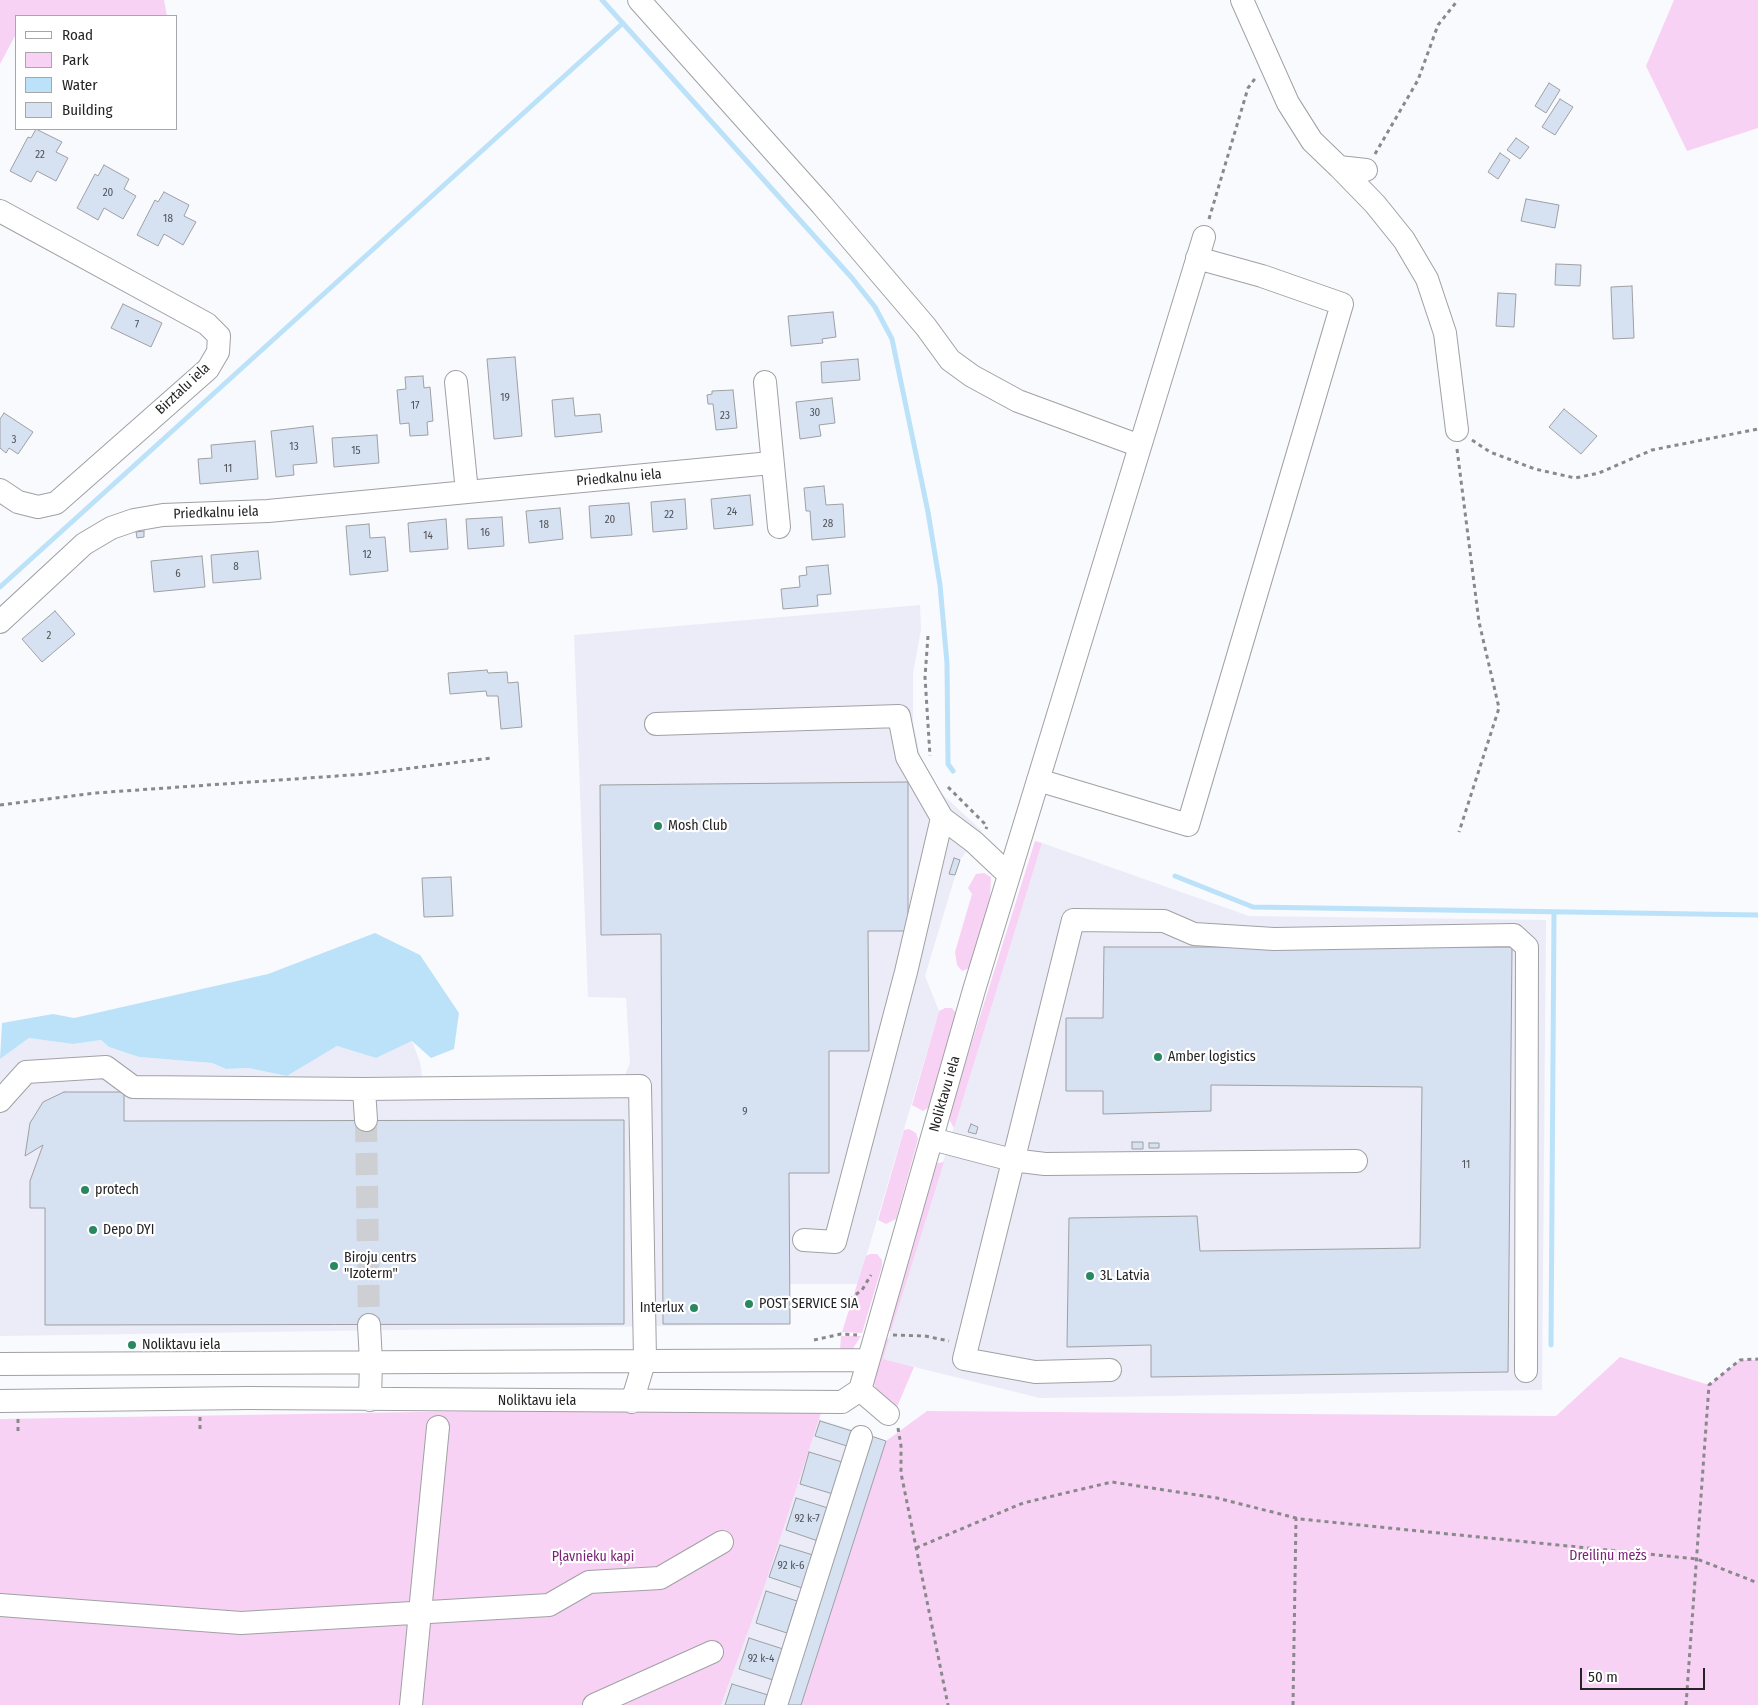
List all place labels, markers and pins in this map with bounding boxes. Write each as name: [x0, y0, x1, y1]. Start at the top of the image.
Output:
place label: Mosh Club: [668, 818, 727, 834]
marker: Mosh Club: [652, 820, 664, 832]
place label: Amber logistics: [1168, 1049, 1256, 1065]
marker: Amber logistics: [1152, 1051, 1164, 1063]
place label: protech: [95, 1182, 139, 1198]
marker: protech: [79, 1184, 91, 1196]
place label: Depo DYI: [103, 1222, 154, 1238]
marker: Depo DYI: [87, 1224, 99, 1236]
place label: Biroju centrs "Izoterm": [344, 1250, 416, 1282]
marker: Biroju centrs "Izoterm": [328, 1260, 340, 1272]
place label: 3L Latvia: [1100, 1268, 1150, 1284]
marker: 3L Latvia: [1084, 1270, 1096, 1282]
place label: POST SERVICE SIA: [759, 1296, 858, 1312]
marker: POST SERVICE SIA: [743, 1298, 755, 1310]
place label: Interlux: [640, 1300, 684, 1316]
marker: Interlux: [688, 1302, 700, 1314]
place label: Noliktavu iela: [142, 1337, 221, 1353]
marker: Noliktavu iela: [126, 1339, 138, 1351]

